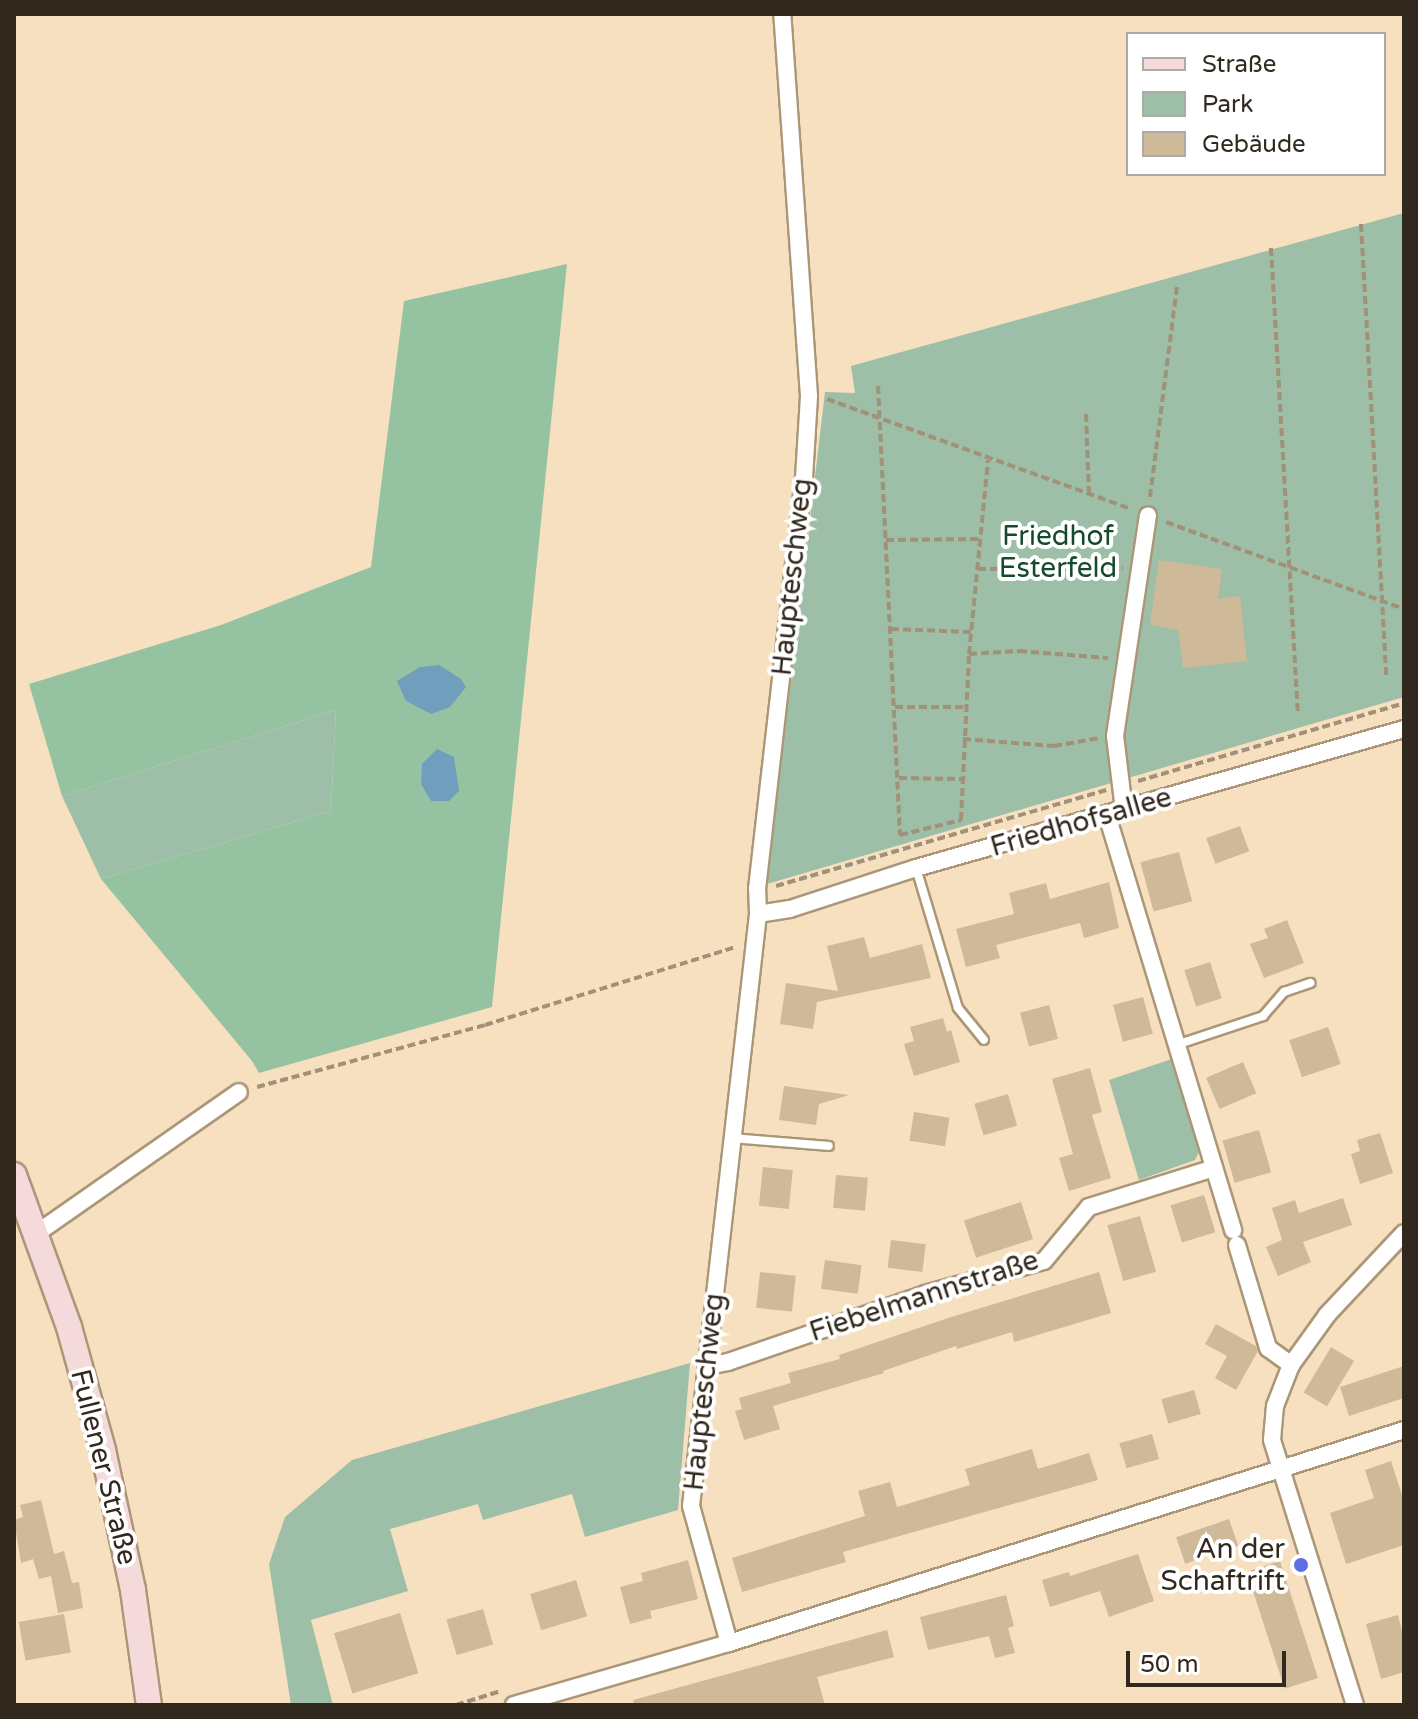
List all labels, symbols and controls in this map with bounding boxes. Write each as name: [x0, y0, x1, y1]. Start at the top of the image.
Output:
legend: [1126, 32, 1386, 176]
text: Straße: [1202, 50, 1276, 79]
text: Park: [1202, 90, 1253, 119]
text: Gebäude: [1202, 130, 1306, 159]
street label: Haupteschweg: [765, 477, 819, 677]
park label: Friedhof Esterfeld: [999, 519, 1117, 585]
street label: Friedhofsallee: [987, 780, 1175, 864]
street label: Fiebelmannstraße: [805, 1243, 1043, 1349]
street label: Haupteschweg: [677, 1292, 731, 1492]
street label: Fullener Straße: [63, 1366, 145, 1568]
place label: An der Schaftrift: [1160, 1532, 1285, 1598]
marker: An der Schaftrift: [1292, 1556, 1310, 1574]
scale bar: [1130, 1635, 1290, 1685]
text: 50 m: [1140, 1650, 1198, 1679]

